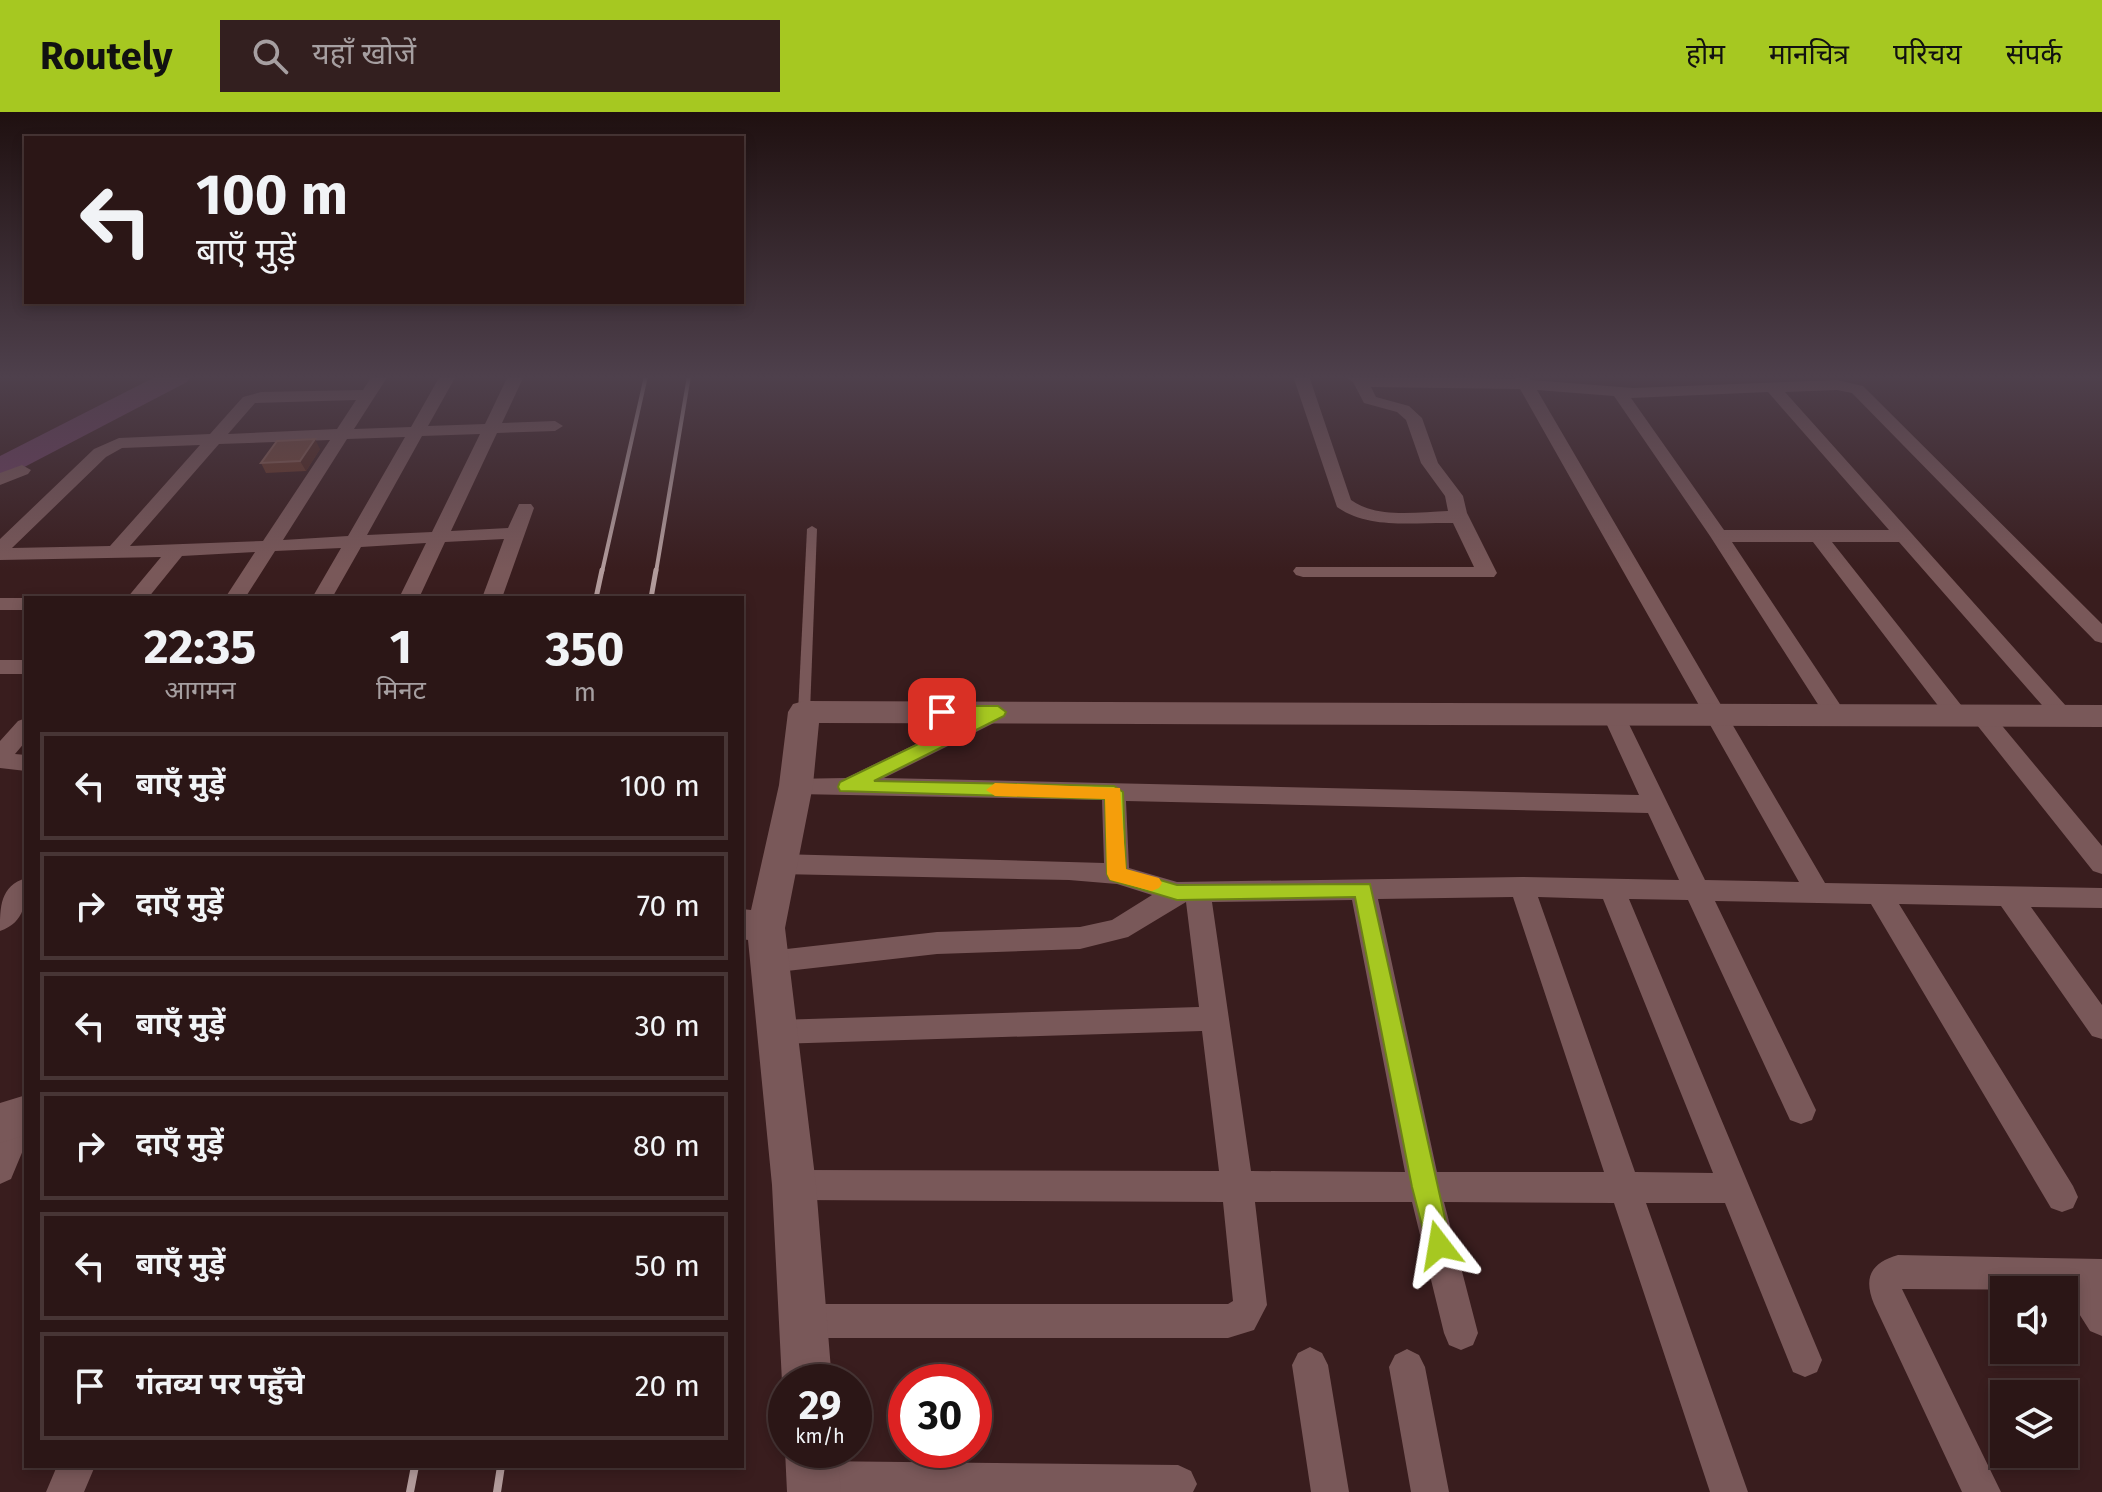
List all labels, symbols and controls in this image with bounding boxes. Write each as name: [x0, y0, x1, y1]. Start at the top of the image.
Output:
search box: [220, 20, 780, 92]
text: Routely: [40, 33, 172, 79]
icon: search: [248, 34, 292, 78]
text: यहाँ खोजें: [312, 36, 416, 72]
text: होम: [1686, 38, 1725, 71]
text: मानचित्र: [1769, 38, 1849, 71]
text: परिचय: [1893, 38, 1962, 71]
text: संपर्क: [2006, 38, 2062, 71]
text: 100 m: [196, 162, 348, 229]
icon: left: [64, 168, 168, 272]
text: बाएँ मुड़ें: [196, 230, 296, 274]
text: 22:35: [144, 618, 256, 676]
text: 1: [390, 618, 412, 676]
text: 350: [546, 620, 624, 678]
text: आगमन: [164, 675, 236, 706]
text: मिनट: [376, 675, 426, 706]
text: m: [574, 677, 596, 708]
pin: [908, 678, 976, 746]
icon: arrive: [920, 690, 964, 734]
icon: left: [68, 764, 112, 808]
text: बाएँ मुड़ें: [136, 766, 225, 802]
text: 100 m: [620, 768, 700, 804]
icon: right: [68, 884, 112, 928]
text: दाएँ मुड़ें: [136, 886, 224, 922]
text: 70 m: [637, 888, 700, 924]
icon: left: [68, 1004, 112, 1048]
text: बाएँ मुड़ें: [136, 1006, 225, 1042]
text: 30 m: [635, 1008, 700, 1044]
icon: right: [68, 1124, 112, 1168]
text: दाएँ मुड़ें: [136, 1126, 224, 1162]
text: 80 m: [633, 1128, 700, 1164]
position arrow: [1397, 1203, 1481, 1287]
icon: left: [68, 1244, 112, 1288]
text: बाएँ मुड़ें: [136, 1246, 225, 1282]
text: 50 m: [635, 1248, 700, 1284]
map controls: [1990, 1276, 2078, 1468]
button: sound: [1990, 1276, 2078, 1364]
icon: arrive: [68, 1364, 112, 1408]
speed limit sign: 30: [888, 1364, 992, 1468]
text: गंतव्य पर पहुँचे: [136, 1366, 304, 1402]
text: 20 m: [635, 1368, 700, 1404]
button: layers: [1990, 1380, 2078, 1468]
text: 29: [799, 1382, 841, 1430]
text: km/h: [795, 1424, 845, 1448]

